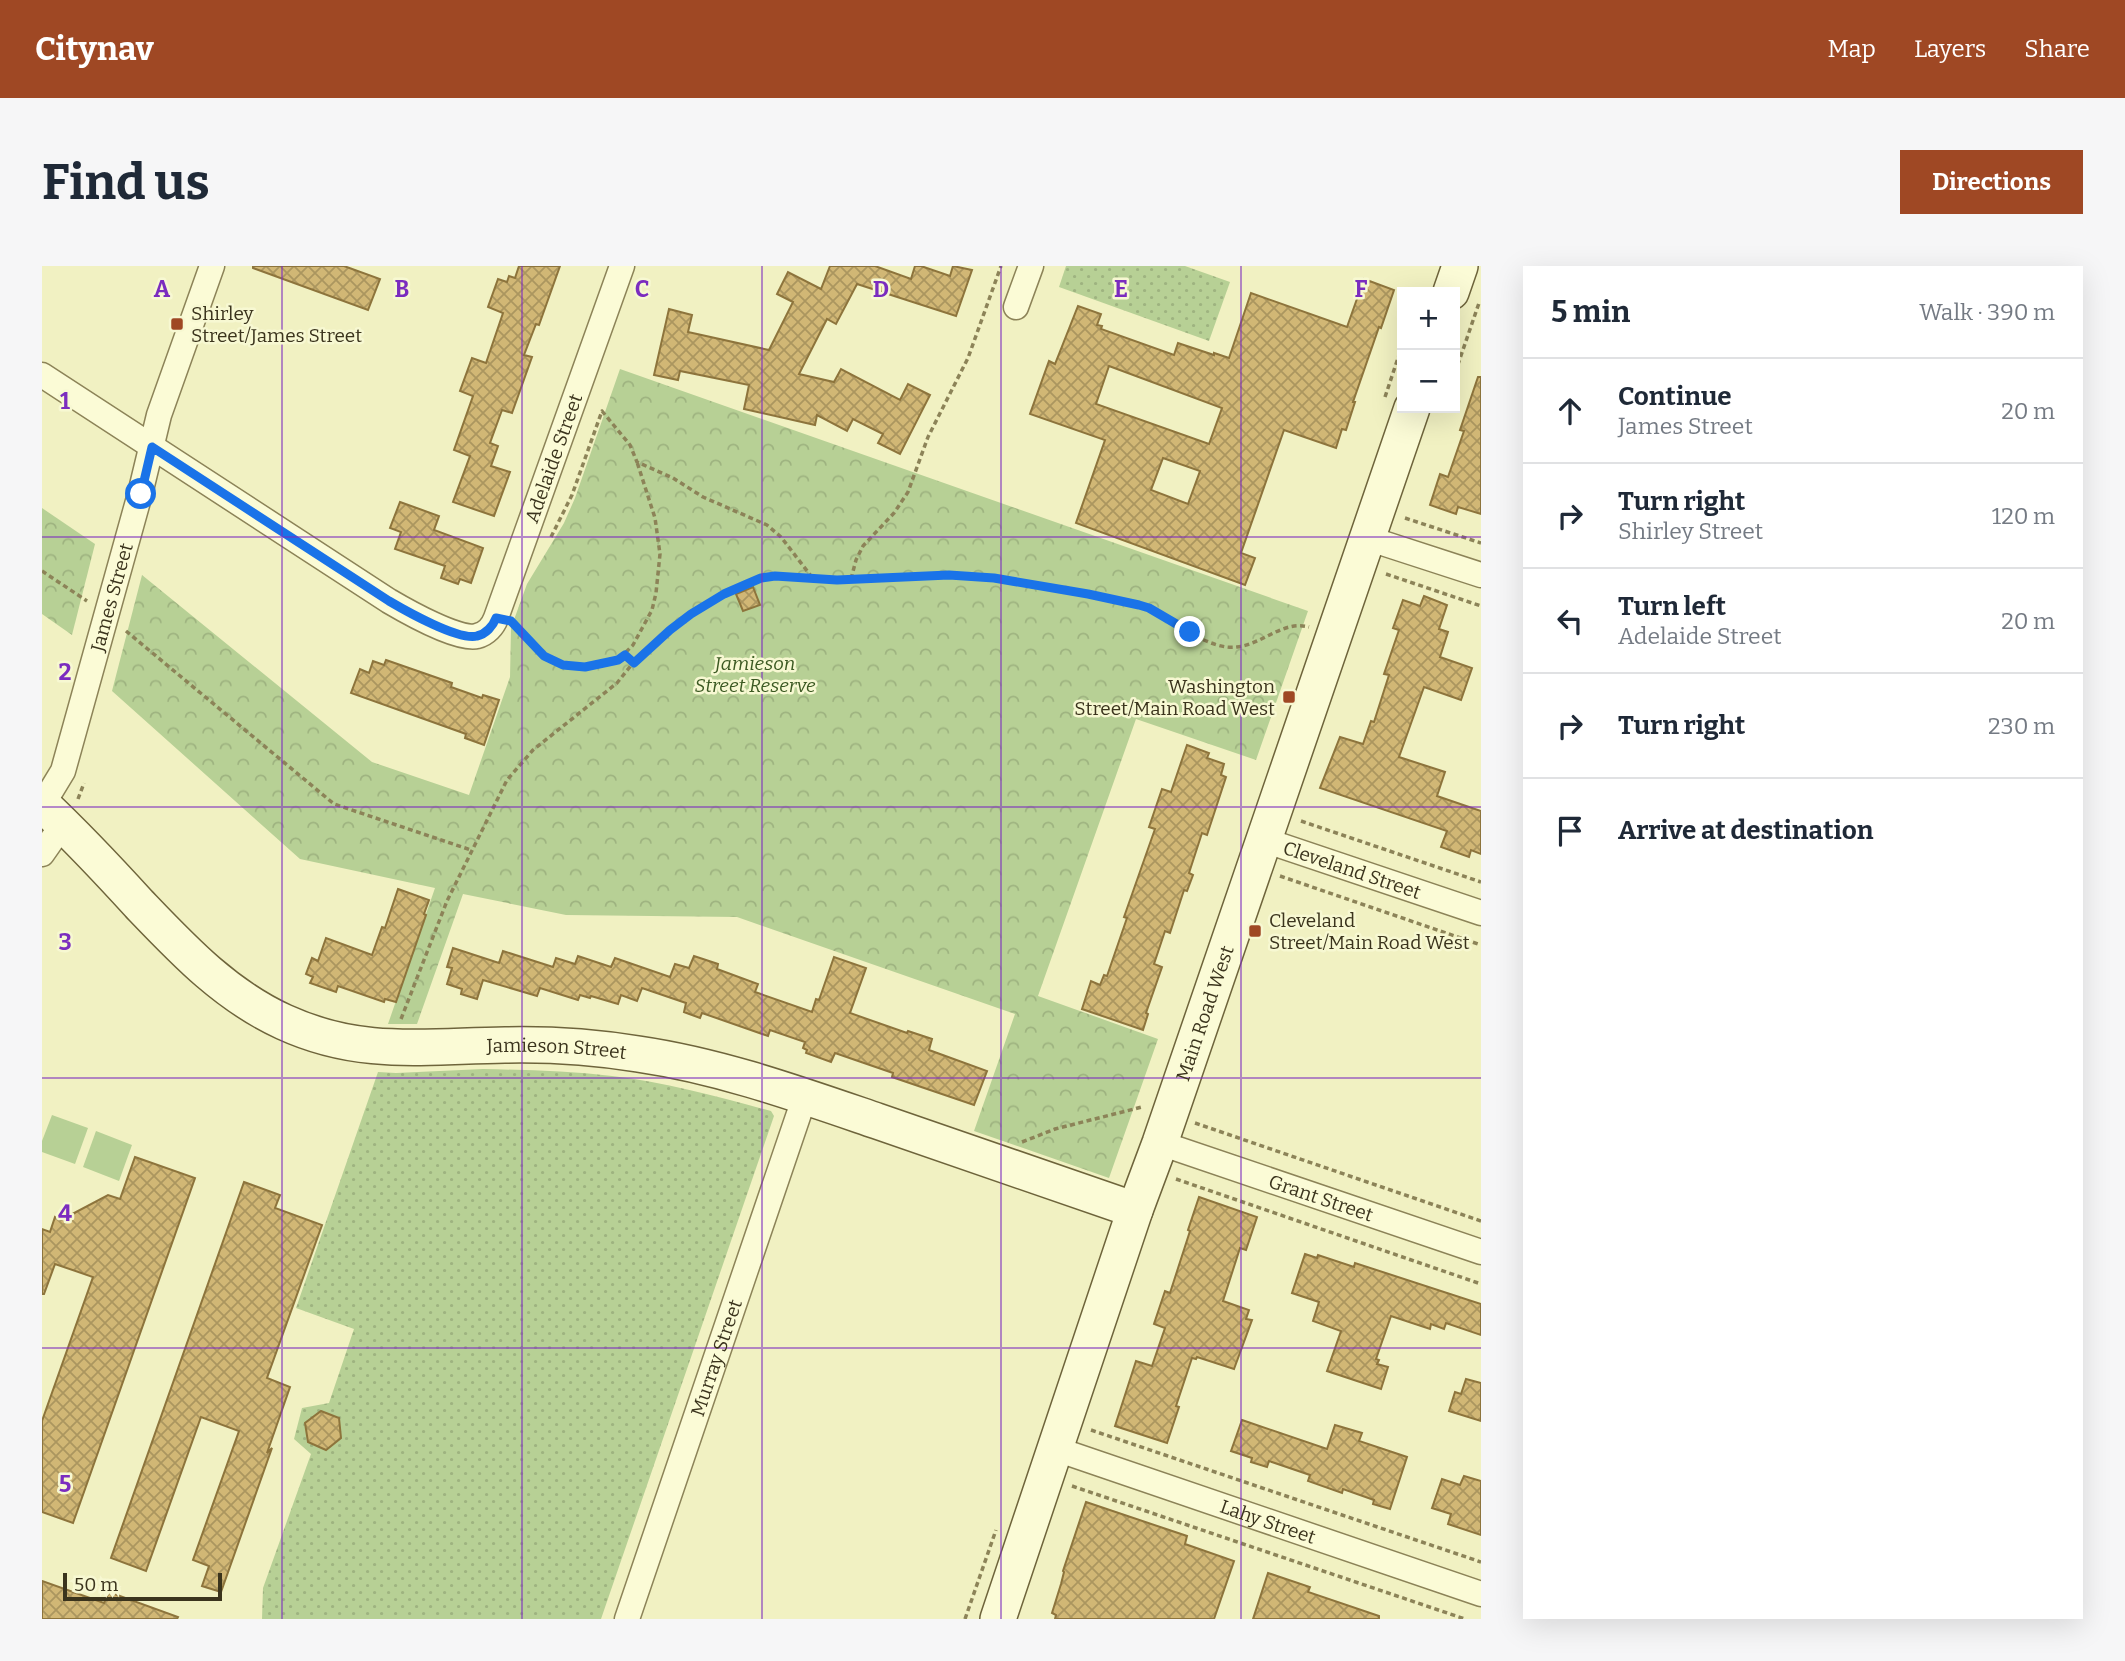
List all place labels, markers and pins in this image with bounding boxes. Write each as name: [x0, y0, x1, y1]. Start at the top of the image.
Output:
place label: Shirley Street/James Street: [191, 302, 362, 347]
marker: Shirley Street/James Street: [169, 316, 185, 332]
place label: Washington Street/Main Road West: [1074, 675, 1275, 720]
marker: Washington Street/Main Road West: [1281, 689, 1297, 705]
place label: Cleveland Street/Main Road West: [1269, 909, 1470, 954]
marker: Cleveland Street/Main Road West: [1247, 923, 1263, 939]

